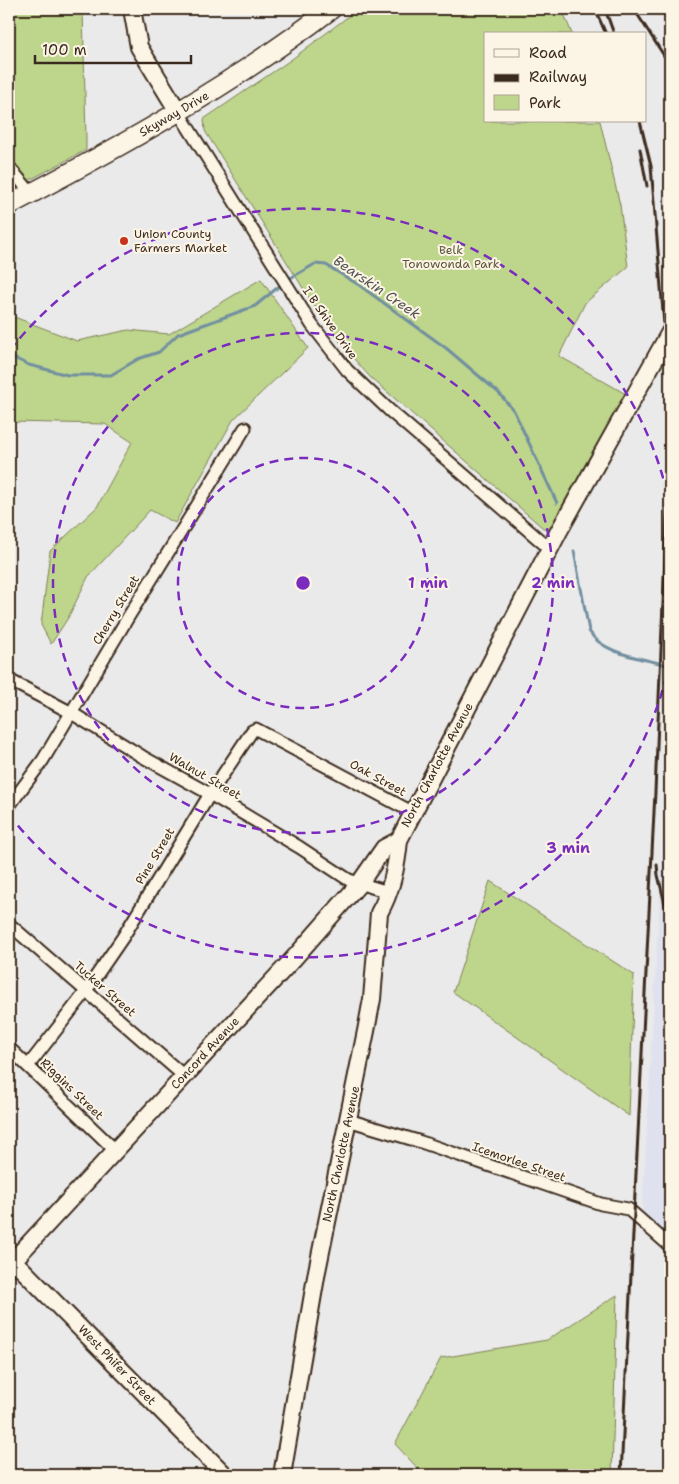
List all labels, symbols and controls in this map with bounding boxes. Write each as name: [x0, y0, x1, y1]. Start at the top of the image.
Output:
scale bar: [35, 32, 191, 64]
legend: [484, 32, 646, 122]
text: 100 m: [42, 40, 87, 60]
text: Road: [529, 43, 567, 63]
text: Railway: [529, 67, 587, 87]
street label: Skyway Drive: [136, 87, 212, 140]
text: Park: [529, 93, 561, 113]
place label: Union County Farmers Market: [134, 226, 227, 256]
marker: Union County Farmers Market: [118, 235, 130, 247]
park label: Belk Tonowonda Park: [402, 242, 500, 272]
water label: Bearskin Creek: [330, 251, 424, 323]
street label: I B Shive Drive: [299, 283, 361, 363]
street label: Cherry Street: [89, 572, 143, 648]
text: 1 min: [408, 573, 448, 593]
text: 2 min: [531, 573, 575, 593]
centre of rings: [294, 574, 312, 592]
street label: North Charlotte Avenue: [397, 700, 477, 830]
street label: Walnut Street: [166, 749, 244, 803]
street label: Oak Street: [347, 756, 409, 800]
street label: Pine Street: [132, 825, 178, 887]
text: 3 min: [546, 838, 590, 858]
street label: Tucker Street: [71, 958, 139, 1020]
street label: Concord Avenue: [167, 1013, 243, 1093]
street label: Riggins Street: [37, 1055, 107, 1123]
street label: North Charlotte Avenue: [319, 1084, 363, 1224]
street label: Icemorlee Street: [470, 1139, 568, 1185]
street label: West Phifer Street: [75, 1321, 159, 1409]

